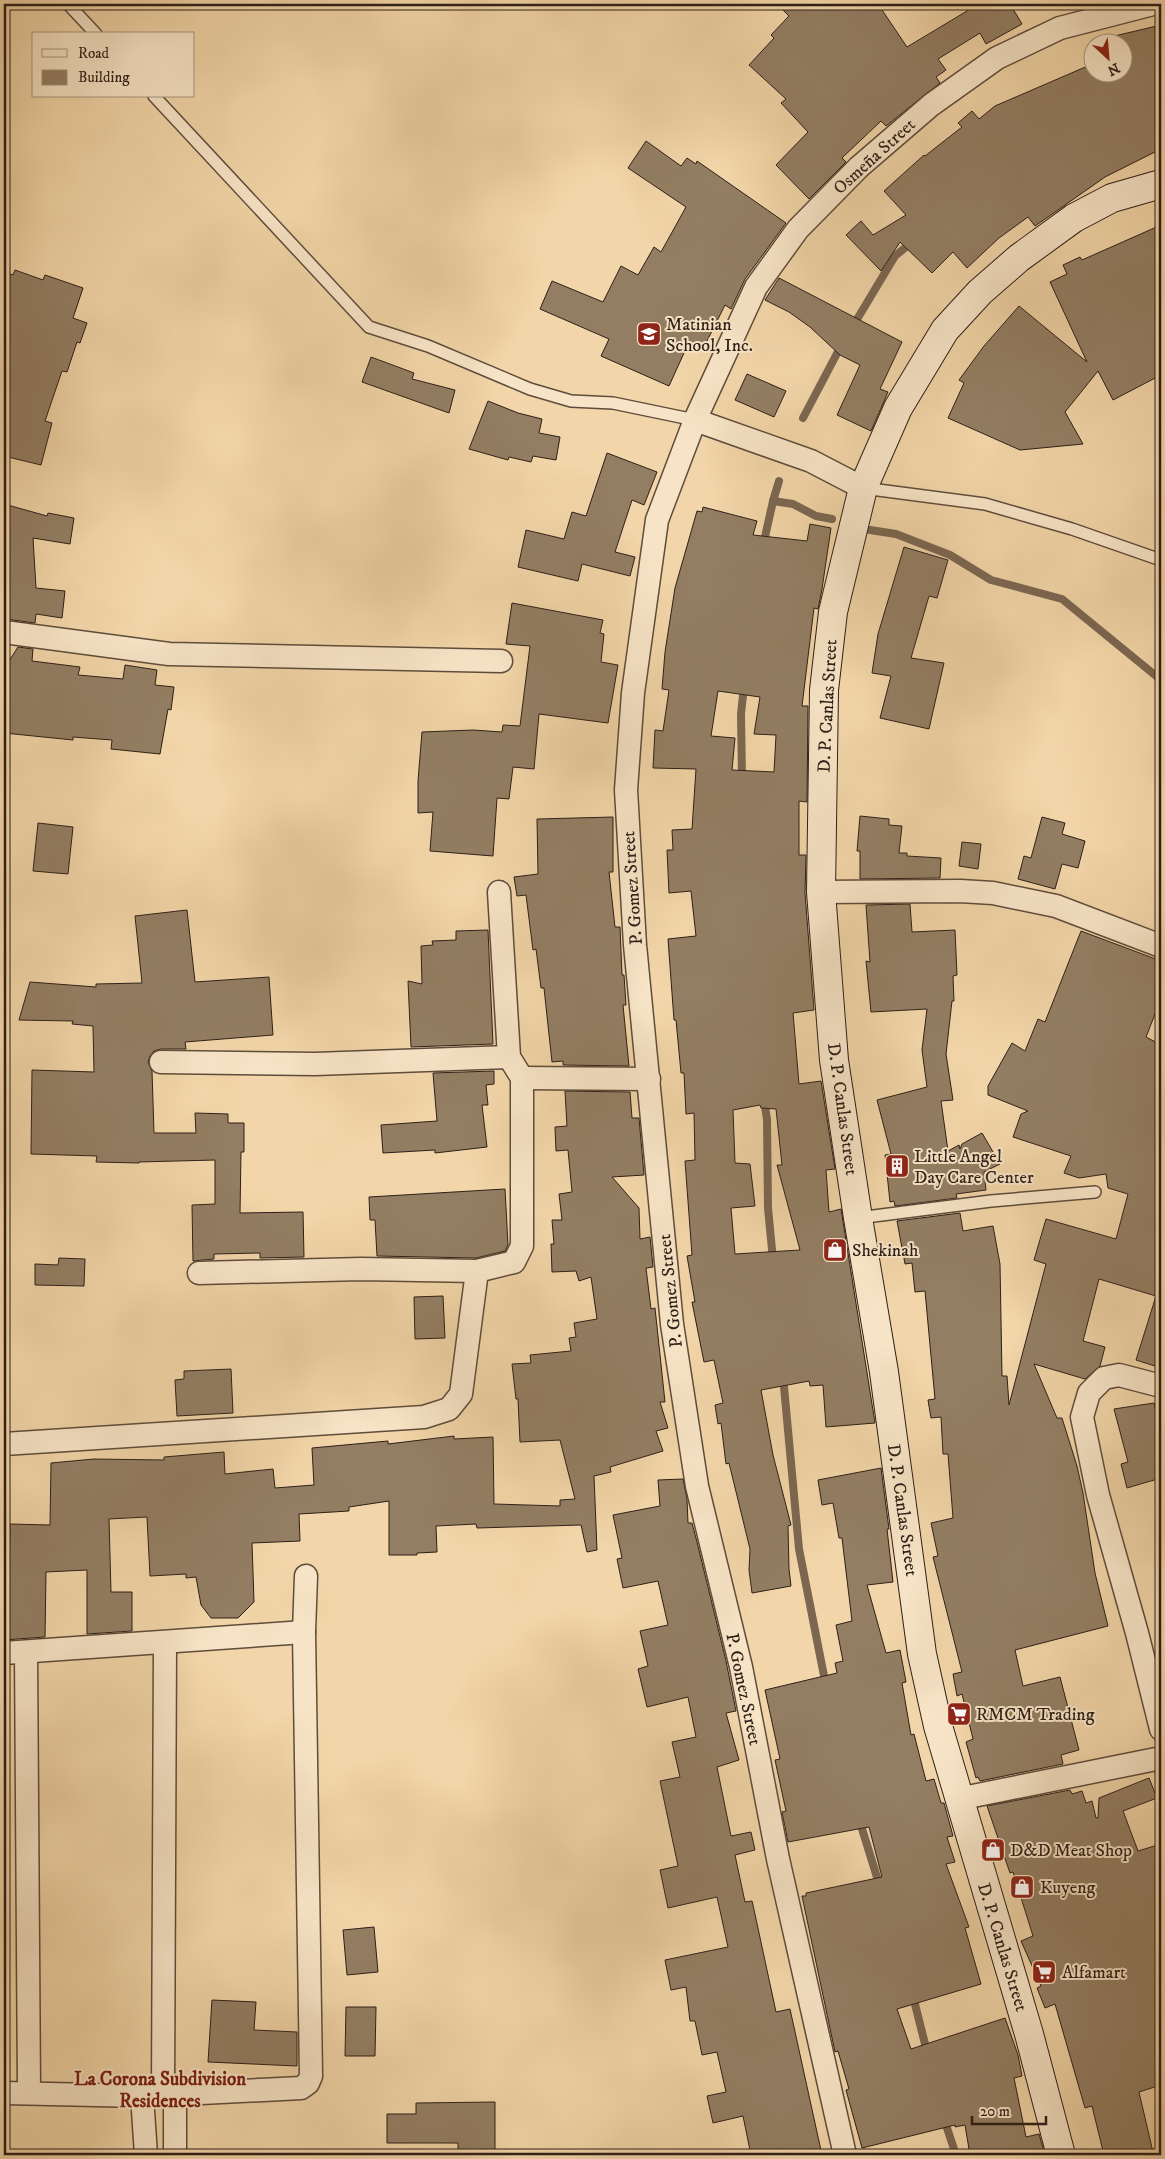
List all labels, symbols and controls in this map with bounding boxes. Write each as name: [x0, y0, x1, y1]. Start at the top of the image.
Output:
legend: [32, 32, 195, 98]
north arrow: [1082, 32, 1132, 82]
text: Road: [78, 44, 110, 63]
text: N: [1104, 58, 1122, 80]
text: Building: [78, 68, 130, 87]
street label: Osmeña Street: [829, 114, 921, 199]
place label: Matinian School, Inc.: [666, 314, 753, 357]
school or university icon: Matinian School, Inc.: [636, 321, 662, 347]
street label: D. P. Canlas Street: [814, 639, 842, 773]
street label: P. Gomez Street: [618, 830, 648, 946]
street label: D. P. Canlas Street: [822, 1042, 862, 1177]
place label: Little Angel Day Care Center: [914, 1146, 1034, 1189]
building icon: Little Angel Day Care Center: [884, 1153, 910, 1179]
street label: P. Gomez Street: [654, 1233, 688, 1349]
shop icon: Shekinah: [822, 1237, 848, 1263]
place label: Shekinah: [852, 1240, 919, 1262]
street label: D. P. Canlas Street: [882, 1443, 922, 1578]
street label: P. Gomez Street: [720, 1631, 766, 1748]
supermarket icon: RMCM Trading: [946, 1701, 972, 1727]
place label: RMCM Trading: [976, 1704, 1095, 1726]
shop icon: D&D Meat Shop: [980, 1837, 1006, 1863]
place label: D&D Meat Shop: [1010, 1840, 1132, 1862]
shop icon: Kuyeng: [1009, 1874, 1035, 1900]
place label: Kuyeng: [1040, 1877, 1096, 1899]
street label: D. P. Canlas Street: [972, 1880, 1032, 2015]
supermarket icon: Alfamart: [1031, 1959, 1057, 1985]
place label: Alfamart: [1062, 1962, 1126, 1984]
district label: La Corona Subdivision Residences: [74, 2068, 247, 2113]
scale bar: [972, 2094, 1046, 2126]
text: 20 m: [980, 2102, 1010, 2121]

